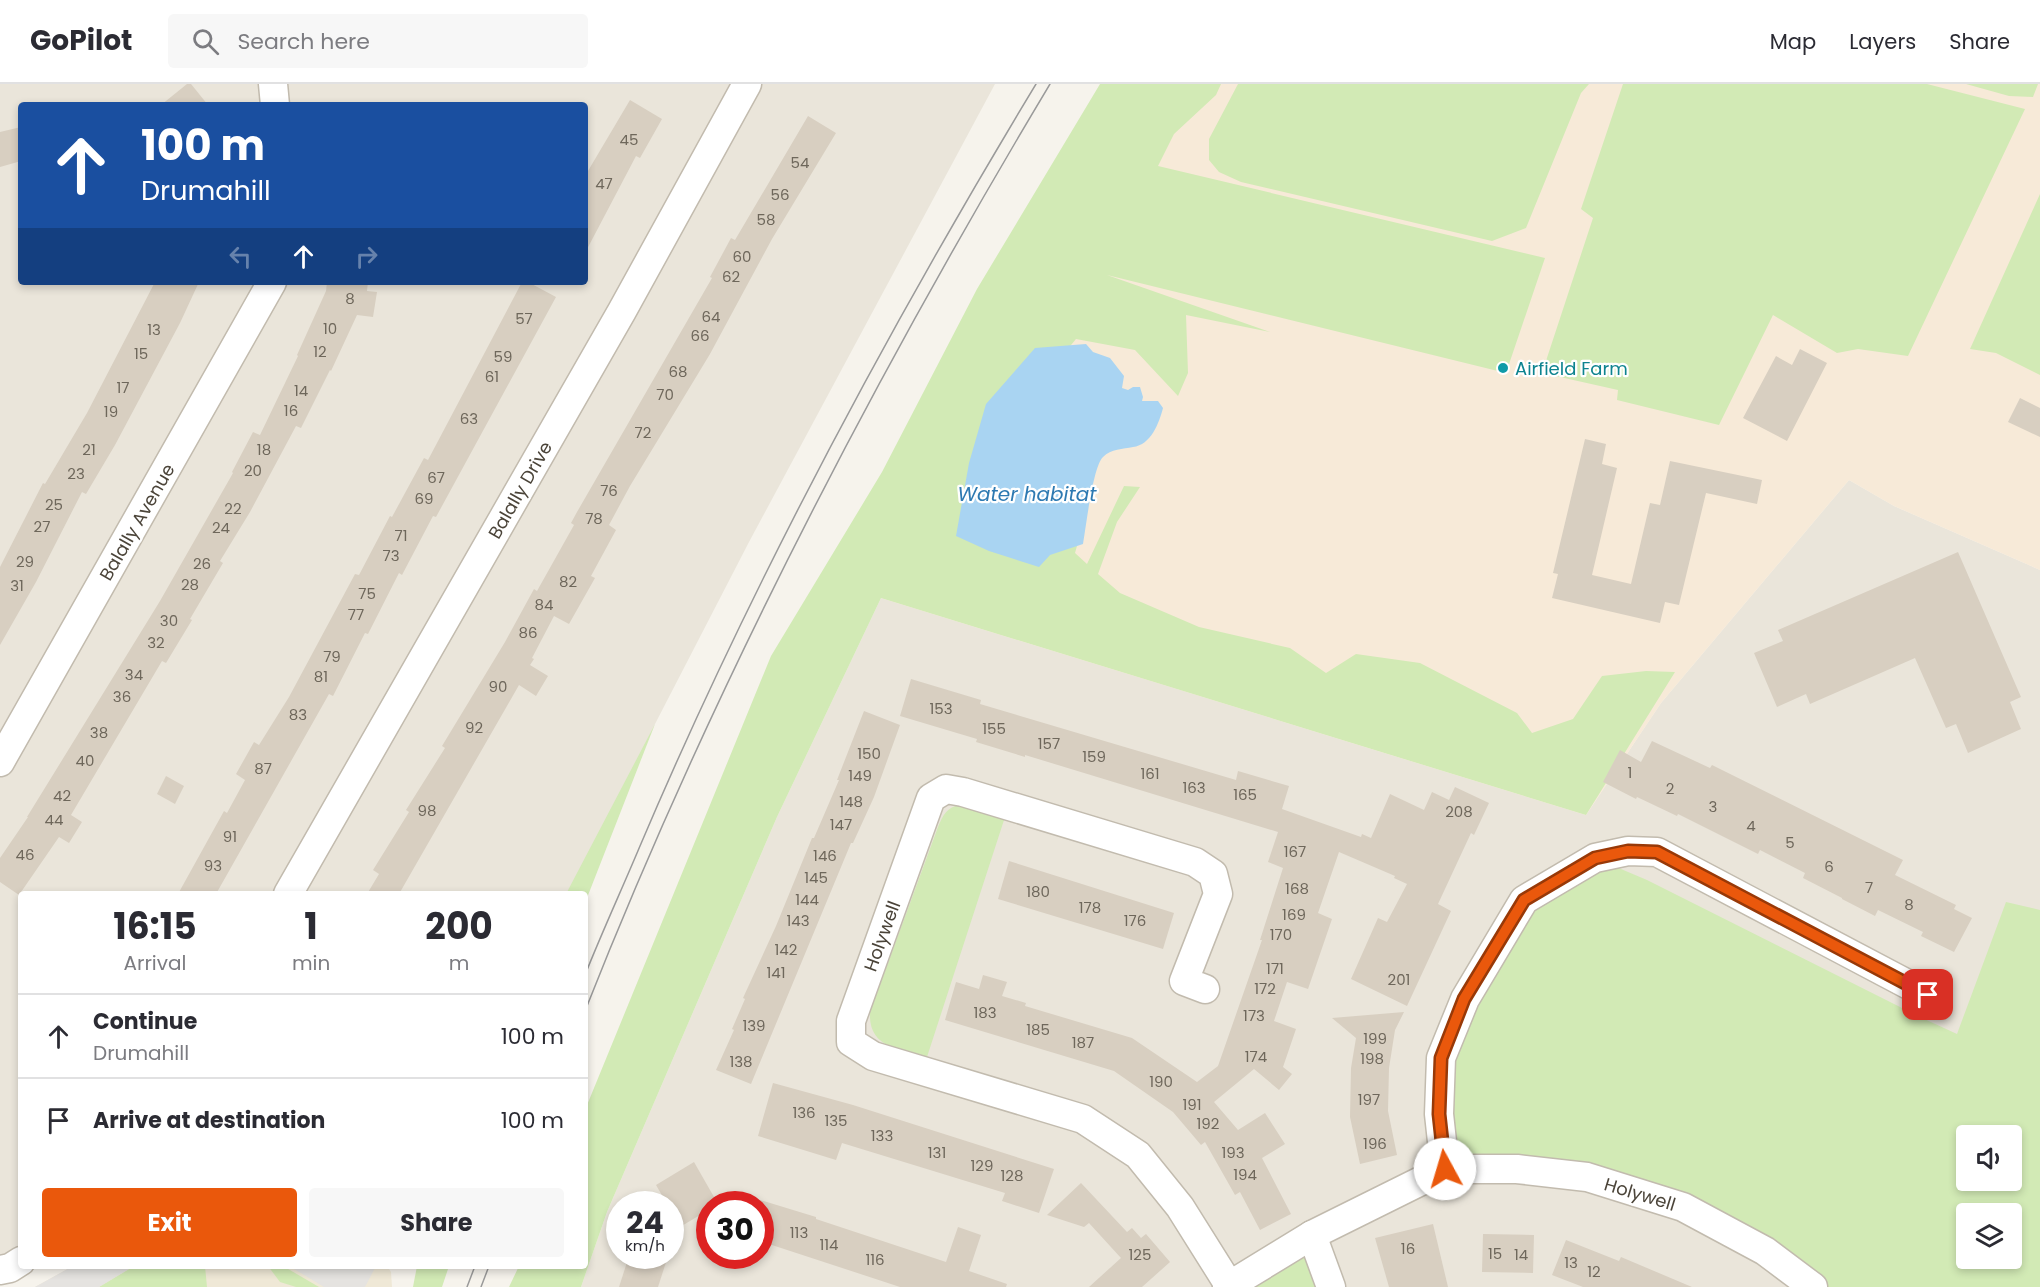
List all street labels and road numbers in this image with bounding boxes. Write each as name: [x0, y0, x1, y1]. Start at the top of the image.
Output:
street label: Balally Drive: [482, 437, 558, 543]
street label: Balally Avenue: [93, 459, 181, 585]
street label: Holywell: [858, 897, 906, 975]
street label: Holywell: [1601, 1171, 1679, 1217]

